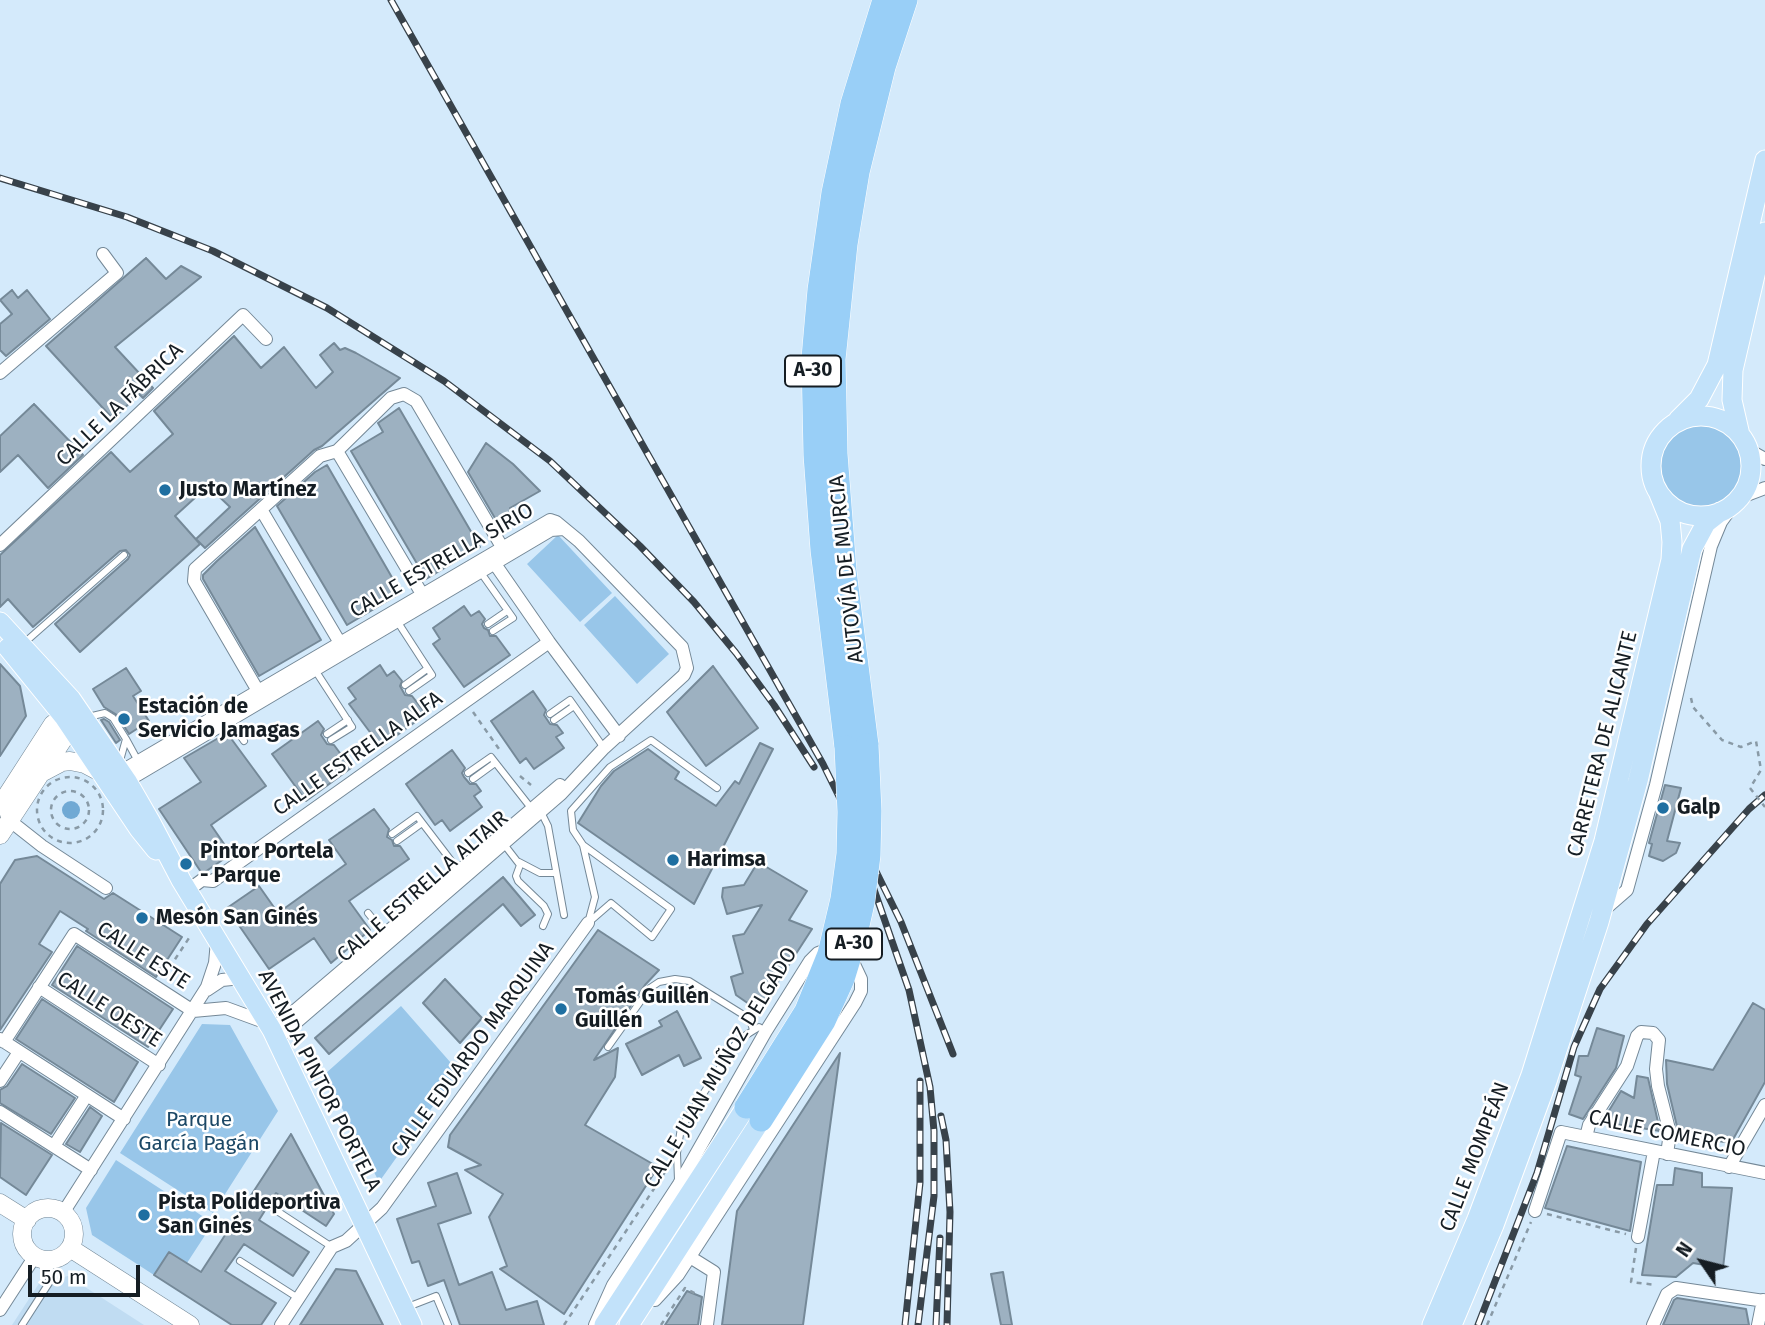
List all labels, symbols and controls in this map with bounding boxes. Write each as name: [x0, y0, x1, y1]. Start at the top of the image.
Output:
street label: CALLE LA FÁBRICA: [51, 338, 189, 472]
road number: A-30: [785, 356, 841, 386]
street label: AUTOVÍA DE MURCIA: [825, 474, 869, 664]
place label: Justo Martínez: [179, 477, 316, 503]
marker: Justo Martínez: [157, 482, 173, 498]
street label: CALLE ESTRELLA SIRIO: [346, 498, 538, 624]
street label: CARRETERA DE ALICANTE: [1563, 628, 1643, 860]
street label: CALLE ESTRELLA ALFA: [269, 686, 447, 822]
place label: Estación de Servicio Jamagas: [138, 694, 300, 744]
marker: Estación de Servicio Jamagas: [116, 711, 132, 727]
place label: Galp: [1677, 795, 1721, 821]
marker: Galp: [1655, 800, 1671, 816]
street label: CALLE ESTRELLA ALTAIR: [332, 806, 514, 968]
place label: Pintor Portela - Parque: [200, 839, 334, 889]
place label: Harimsa: [687, 847, 766, 873]
marker: Harimsa: [665, 852, 681, 868]
marker: Pintor Portela - Parque: [178, 856, 194, 872]
place label: Mesón San Ginés: [156, 905, 318, 931]
marker: Mesón San Ginés: [134, 910, 150, 926]
street label: CALLE ESTE: [92, 917, 194, 995]
road number: A-30: [826, 928, 882, 960]
street label: CALLE EDUARDO MARQUINA: [386, 937, 560, 1163]
street label: CALLE JUAN MUÑOZ DELGADO: [639, 943, 803, 1193]
street label: AVENIDA PINTOR PORTELA: [252, 966, 386, 1196]
street label: CALLE OESTE: [52, 967, 166, 1053]
place label: Tomás Guillén Guillén: [575, 984, 709, 1034]
marker: Tomás Guillén Guillén: [553, 1001, 569, 1017]
street label: CALLE MOMPEÁN: [1435, 1079, 1515, 1235]
street label: CALLE COMERCIO: [1586, 1105, 1748, 1163]
park label: Parque García Pagán: [138, 1107, 260, 1157]
place label: Pista Polideportiva San Ginés: [158, 1190, 341, 1240]
marker: Pista Polideportiva San Ginés: [136, 1207, 152, 1223]
north arrow: [1667, 1227, 1737, 1297]
text: N: [1671, 1238, 1697, 1261]
scale bar: [32, 1252, 144, 1296]
text: 50 m: [41, 1264, 87, 1290]

